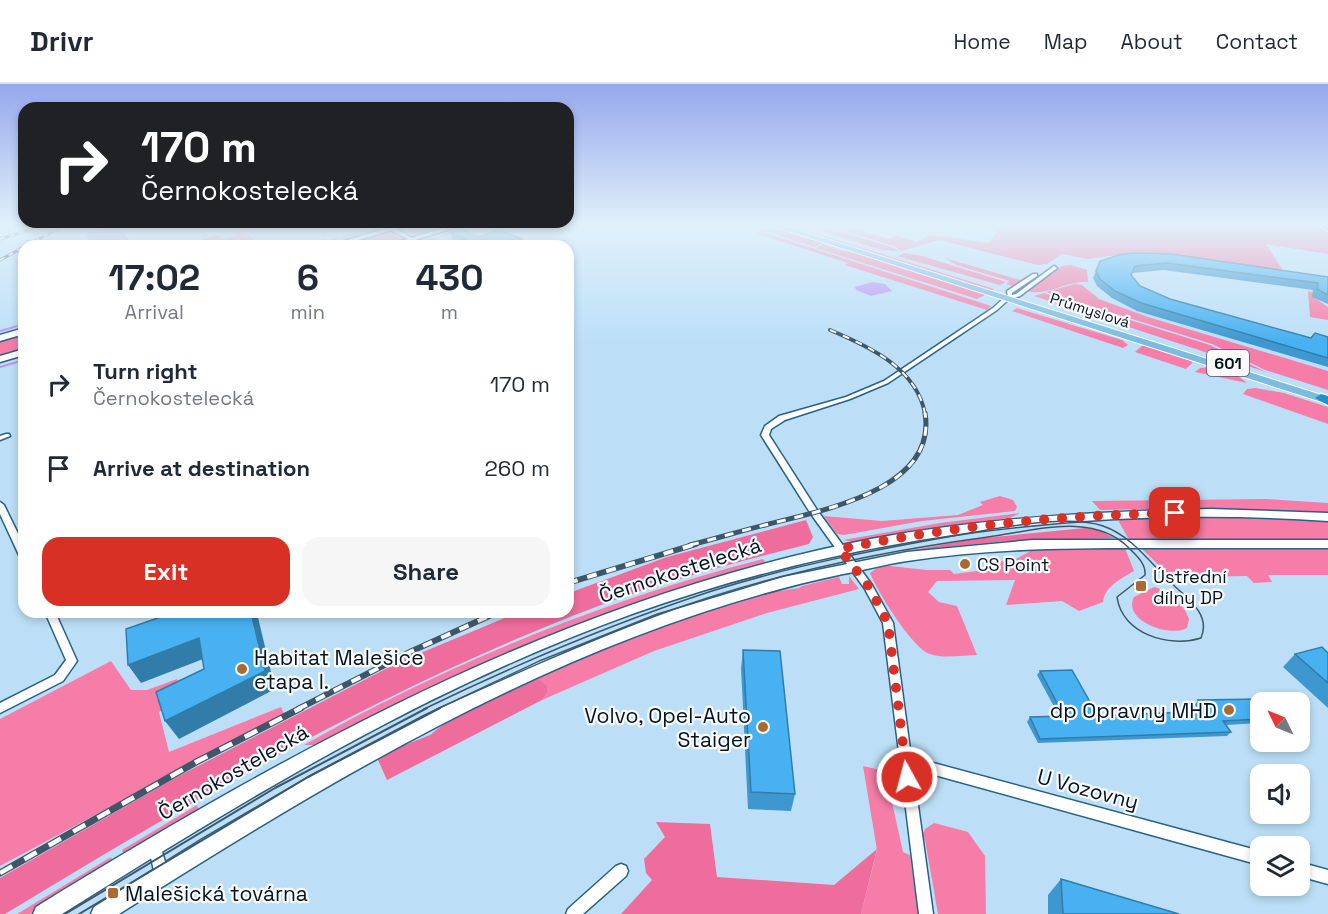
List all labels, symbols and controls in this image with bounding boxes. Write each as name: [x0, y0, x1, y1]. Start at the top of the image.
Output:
text: Drivr: [30, 23, 94, 59]
text: Home: [953, 28, 1011, 55]
text: Map: [1044, 28, 1088, 55]
text: About: [1121, 28, 1183, 55]
text: Contact: [1216, 28, 1298, 55]
text: 170 m: [141, 121, 257, 174]
icon: right: [42, 126, 120, 204]
text: Černokostelecká: [141, 173, 359, 208]
text: 17:02: [108, 255, 200, 301]
text: 6: [297, 255, 319, 301]
text: 430: [415, 255, 484, 301]
street label: Průmyslová: [1048, 288, 1133, 332]
text: Arrival: [125, 299, 184, 325]
text: min: [291, 299, 325, 325]
text: m: [441, 299, 458, 325]
road number: 601: [1207, 350, 1249, 376]
text: Turn right: [93, 357, 198, 385]
icon: right: [42, 368, 75, 401]
text: 170 m: [490, 370, 550, 398]
text: Černokostelecká: [93, 385, 254, 411]
icon: arrive: [42, 452, 75, 485]
text: Arrive at destination: [93, 454, 310, 482]
text: 260 m: [485, 454, 550, 482]
pin: [1149, 487, 1200, 538]
icon: arrive: [1158, 496, 1191, 529]
street label: Černokostelecká: [595, 531, 765, 609]
button: Exit: [42, 537, 290, 606]
button: Share: [302, 537, 550, 606]
place label: CS Point: [977, 553, 1049, 576]
marker: CS Point: [958, 557, 972, 571]
place label: Ústřední dílny DP: [1153, 565, 1227, 609]
marker: Ústřední dílny DP: [1134, 579, 1148, 593]
place label: Habitat Malešice etapa I.: [254, 644, 424, 695]
marker: Habitat Malešice etapa I.: [235, 662, 249, 676]
north arrow: [1250, 692, 1310, 752]
map controls: [1250, 692, 1310, 896]
place label: dp Opravny MHD: [1050, 697, 1217, 724]
place label: Volvo, Opel-Auto Staiger: [584, 702, 751, 753]
marker: dp Opravny MHD: [1222, 703, 1236, 717]
street label: Černokostelecká: [153, 718, 313, 826]
marker: Volvo, Opel-Auto Staiger: [756, 720, 770, 734]
position arrow: [875, 745, 939, 809]
street label: U Vozovny: [1034, 763, 1142, 815]
button: sound: [1250, 764, 1310, 824]
button: layers: [1250, 836, 1310, 896]
place label: Malešická továrna: [125, 880, 308, 907]
marker: Malešická továrna: [106, 886, 120, 900]

